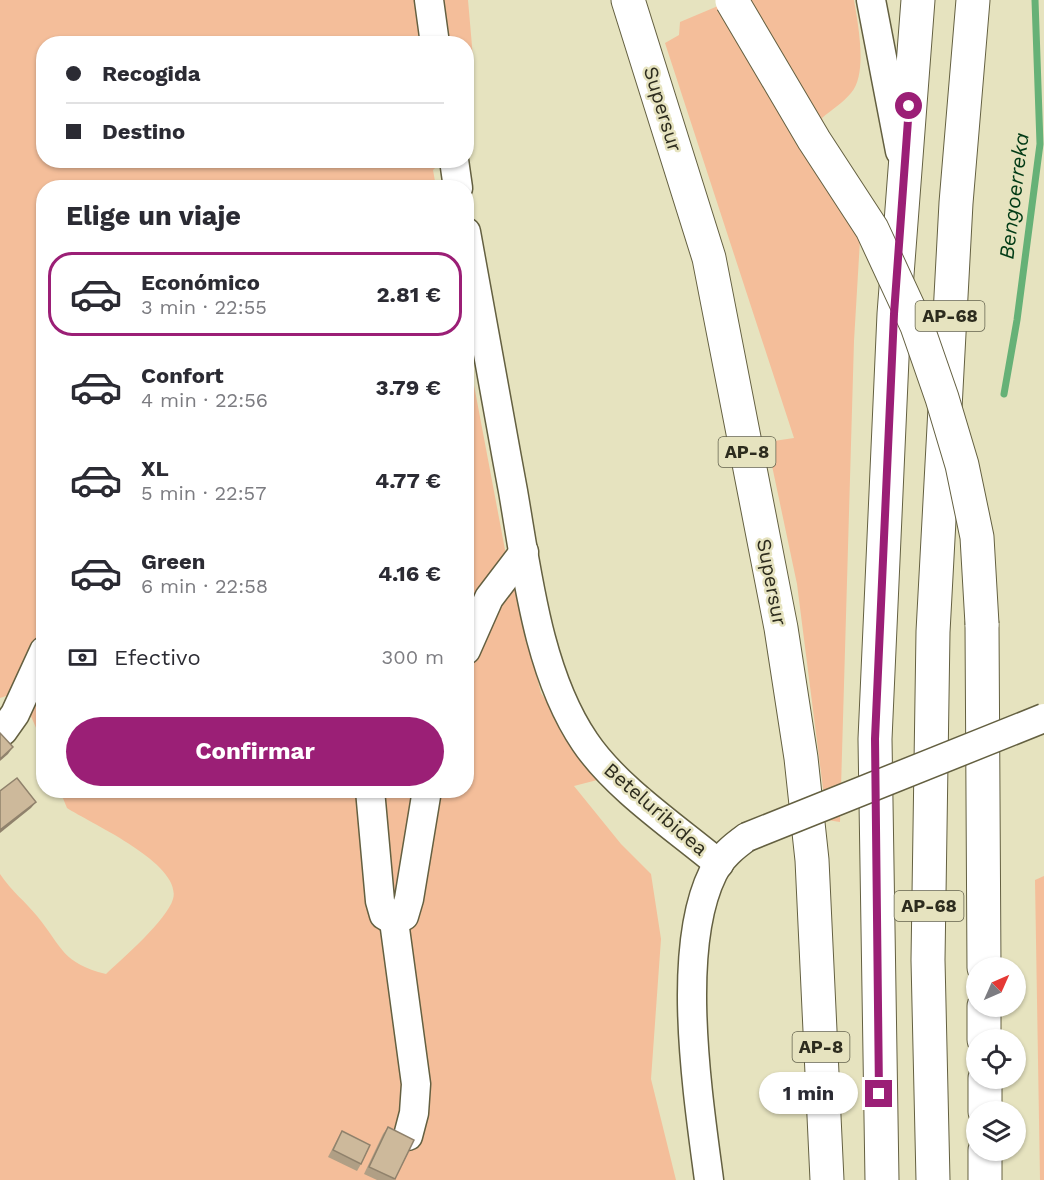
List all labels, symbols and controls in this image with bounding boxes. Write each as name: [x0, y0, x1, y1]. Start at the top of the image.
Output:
text: Recogida: [102, 61, 201, 86]
street label: Supersur: [639, 63, 687, 155]
route start: [895, 92, 922, 119]
text: Destino: [102, 119, 185, 144]
water label: Bengoerreka: [993, 131, 1034, 261]
text: Elige un viaje: [66, 200, 241, 232]
icon: car: [69, 267, 123, 321]
text: Económico: [141, 270, 260, 295]
text: 2.81 €: [376, 282, 441, 307]
text: 3 min · 22:55: [141, 295, 267, 319]
road number: AP-68: [916, 301, 984, 331]
icon: car: [69, 360, 123, 414]
text: Confort: [141, 363, 224, 388]
text: 3.79 €: [375, 375, 441, 400]
text: 4 min · 22:56: [141, 388, 268, 412]
road number: AP-8: [718, 437, 776, 467]
icon: car: [69, 453, 123, 507]
text: XL: [141, 456, 169, 481]
text: 4.77 €: [375, 468, 441, 493]
text: 5 min · 22:57: [141, 481, 266, 505]
street label: Supersur: [752, 537, 792, 627]
icon: car: [69, 546, 123, 600]
text: Green: [141, 549, 205, 574]
text: 4.16 €: [378, 561, 441, 586]
text: 6 min · 22:58: [141, 574, 268, 598]
icon: cash: [66, 641, 99, 674]
text: Efectivo: [114, 645, 201, 670]
text: 300 m: [382, 645, 444, 669]
button: Confirmar: [66, 717, 444, 786]
street label: Beteluribidea: [599, 757, 713, 861]
road number: AP-68: [894, 891, 964, 921]
north arrow: [966, 957, 1026, 1017]
map controls: [966, 957, 1026, 1161]
button: locate: [966, 1029, 1026, 1089]
road number: AP-8: [792, 1032, 850, 1062]
callout: 1 min: [759, 1073, 858, 1115]
route end: [865, 1080, 892, 1107]
text: 1 min: [783, 1081, 834, 1105]
button: layers: [966, 1101, 1026, 1161]

